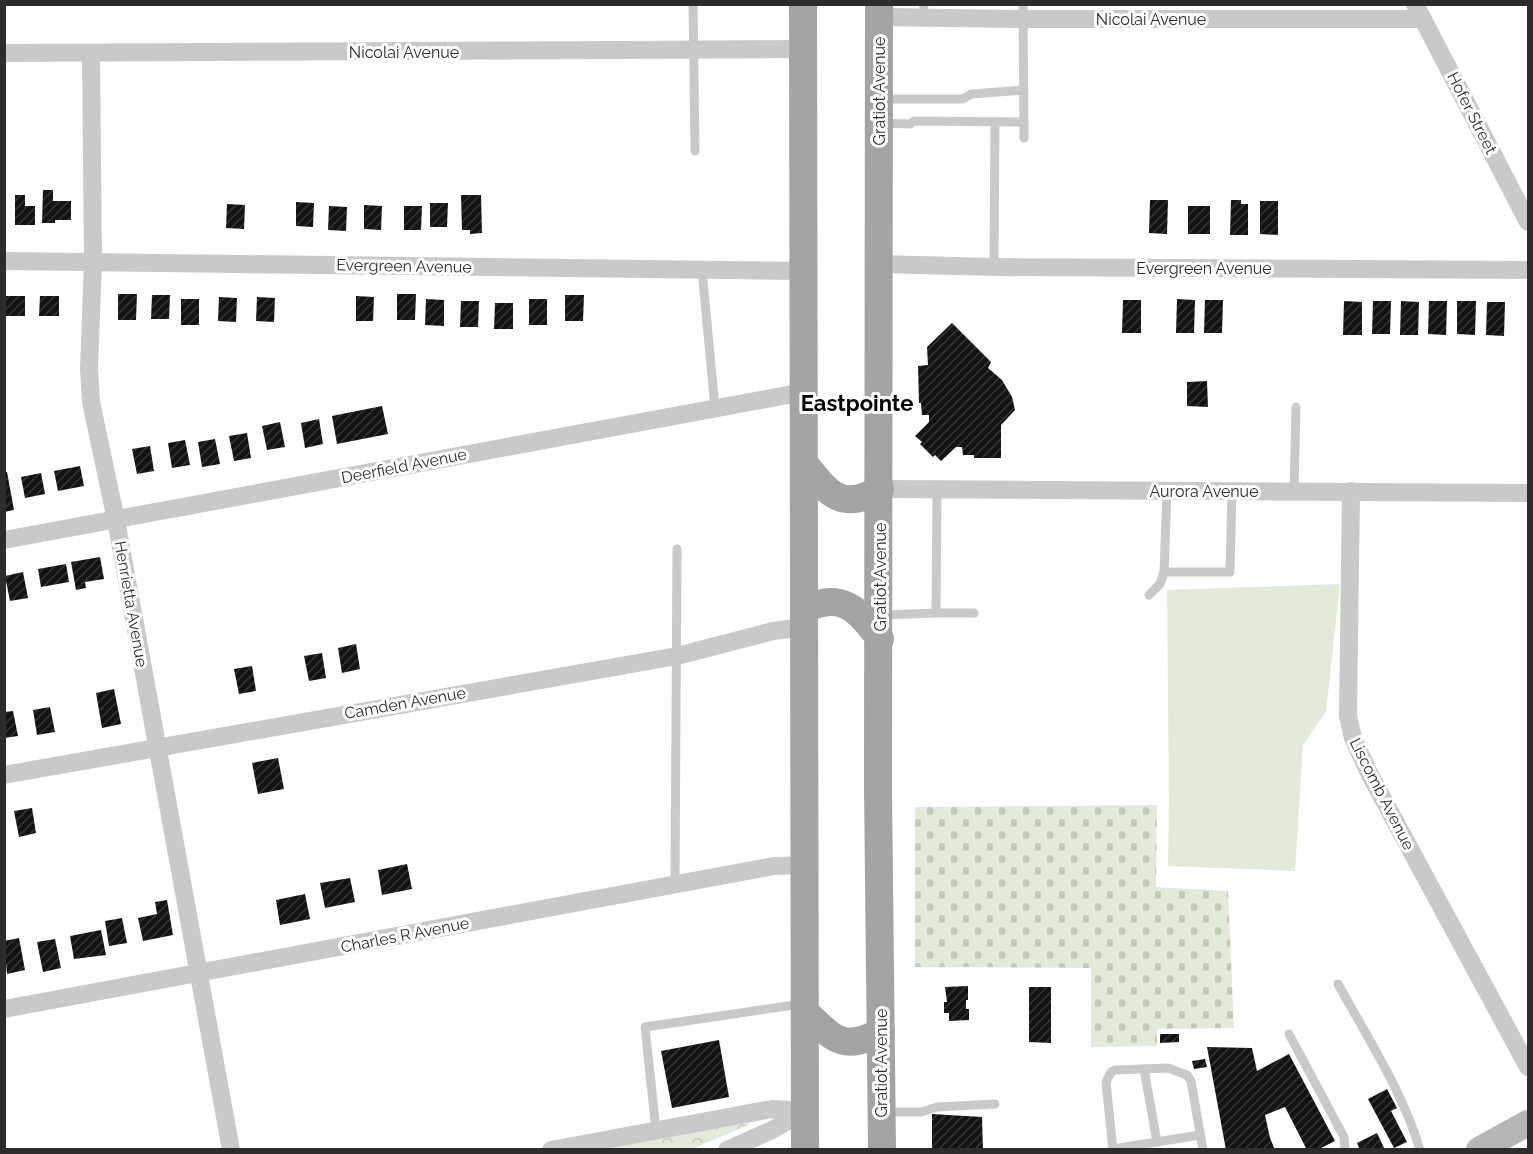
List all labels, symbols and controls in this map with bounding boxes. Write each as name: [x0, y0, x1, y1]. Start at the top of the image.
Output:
street label: Nicolai Avenue: [1096, 10, 1206, 29]
street label: Gratiot Avenue: [870, 36, 889, 146]
street label: Nicolai Avenue: [349, 43, 459, 62]
street label: Hofer Street: [1443, 69, 1501, 158]
street label: Evergreen Avenue: [336, 255, 472, 277]
street label: Evergreen Avenue: [1136, 259, 1272, 278]
district label: Eastpointe: [801, 390, 913, 416]
street label: Deerfield Avenue: [340, 445, 468, 487]
street label: Aurora Avenue: [1149, 482, 1259, 501]
street label: Gratiot Avenue: [871, 522, 890, 632]
street label: Henrietta Avenue: [111, 539, 151, 669]
street label: Camden Avenue: [343, 683, 467, 723]
street label: Liscomb Avenue: [1346, 735, 1418, 853]
street label: Charles R Avenue: [339, 913, 471, 957]
street label: Gratiot Avenue: [872, 1008, 891, 1118]

